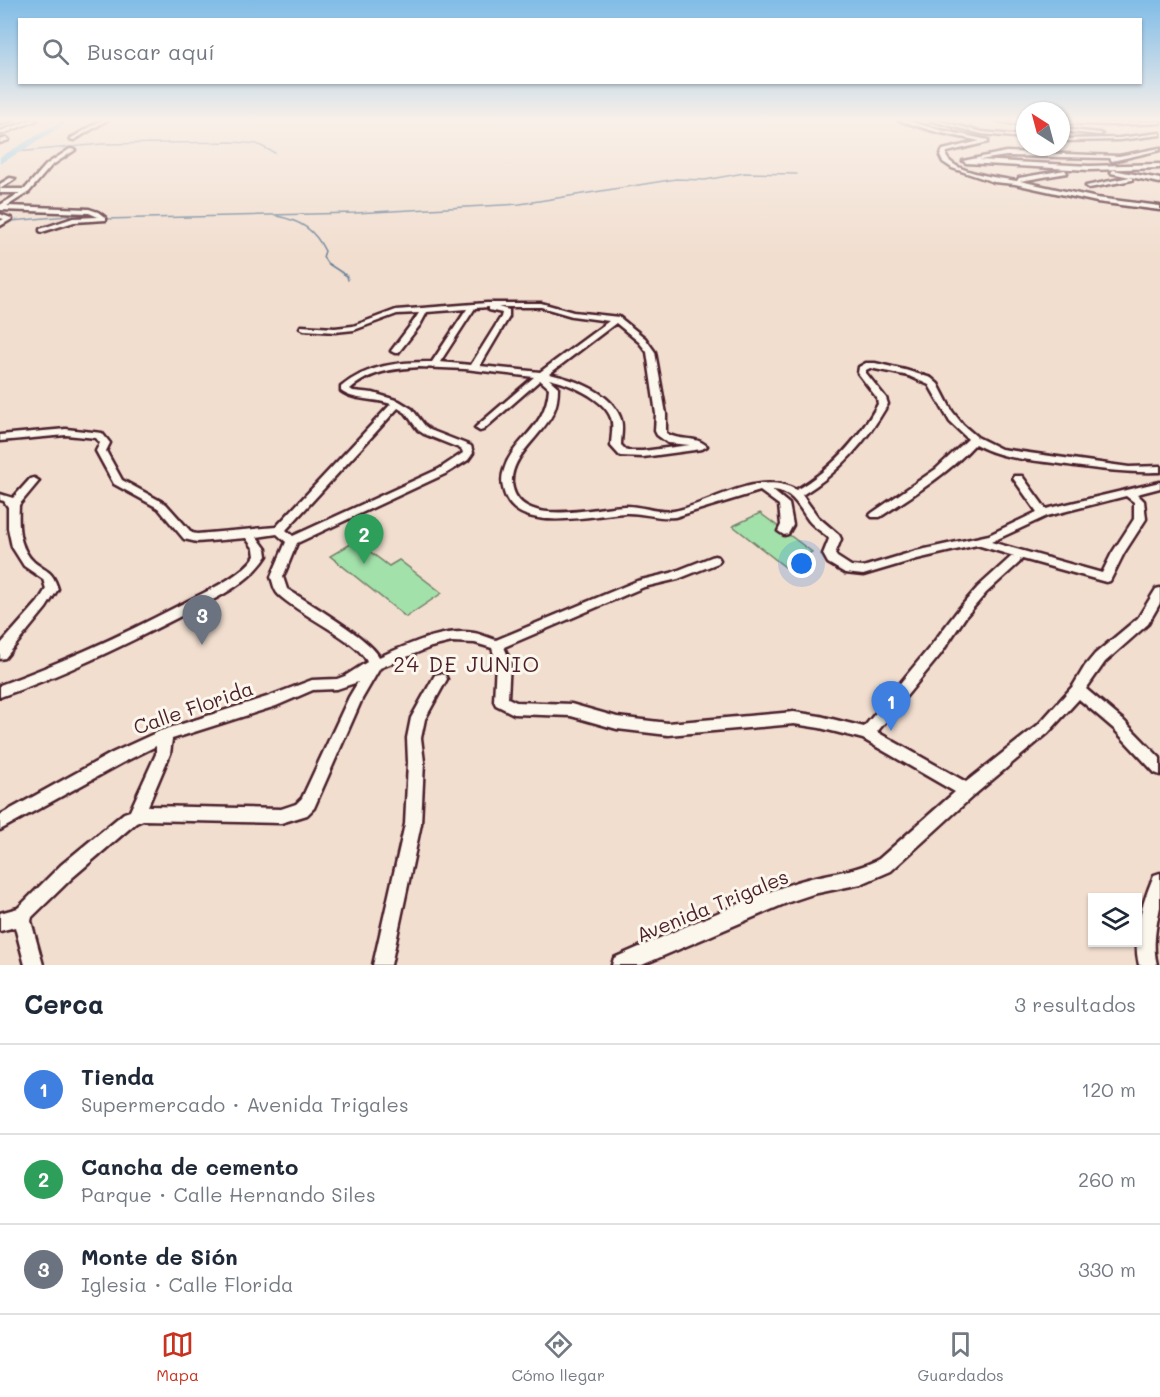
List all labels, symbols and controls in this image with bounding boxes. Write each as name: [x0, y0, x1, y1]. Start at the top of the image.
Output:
search box: [18, 18, 1142, 84]
icon: search: [39, 35, 72, 68]
text: Buscar aquí: [87, 37, 215, 66]
north arrow: [1016, 102, 1070, 156]
pin: 2: [344, 514, 384, 564]
your location: [787, 549, 816, 578]
pin: 3: [182, 596, 222, 645]
district label: 24 DE JUNIO: [393, 650, 541, 677]
street label: Calle Florida: [130, 674, 256, 740]
pin: 1: [872, 682, 910, 731]
street label: Avenida Trigales: [632, 863, 792, 947]
map controls: [1088, 893, 1142, 947]
button: layers: [1088, 893, 1142, 947]
text: Cerca: [24, 987, 104, 1021]
text: 3 resultados: [1014, 991, 1136, 1017]
text: Tienda: [81, 1062, 155, 1091]
text: 1: [39, 1076, 48, 1102]
text: 120 m: [1081, 1076, 1136, 1102]
text: Supermercado · Avenida Trigales: [81, 1091, 409, 1117]
text: Cancha de cemento: [81, 1152, 298, 1181]
text: 2: [38, 1166, 49, 1192]
text: 260 m: [1078, 1166, 1136, 1192]
text: Parque · Calle Hernando Siles: [81, 1181, 376, 1207]
text: Monte de Sión: [81, 1242, 238, 1271]
text: 3: [38, 1256, 50, 1282]
text: 330 m: [1078, 1256, 1136, 1282]
text: Iglesia · Calle Florida: [81, 1271, 294, 1297]
tab: Mapa: [156, 1328, 199, 1385]
tab: Cómo llegar: [511, 1328, 605, 1385]
tab: Guardados: [918, 1328, 1004, 1385]

